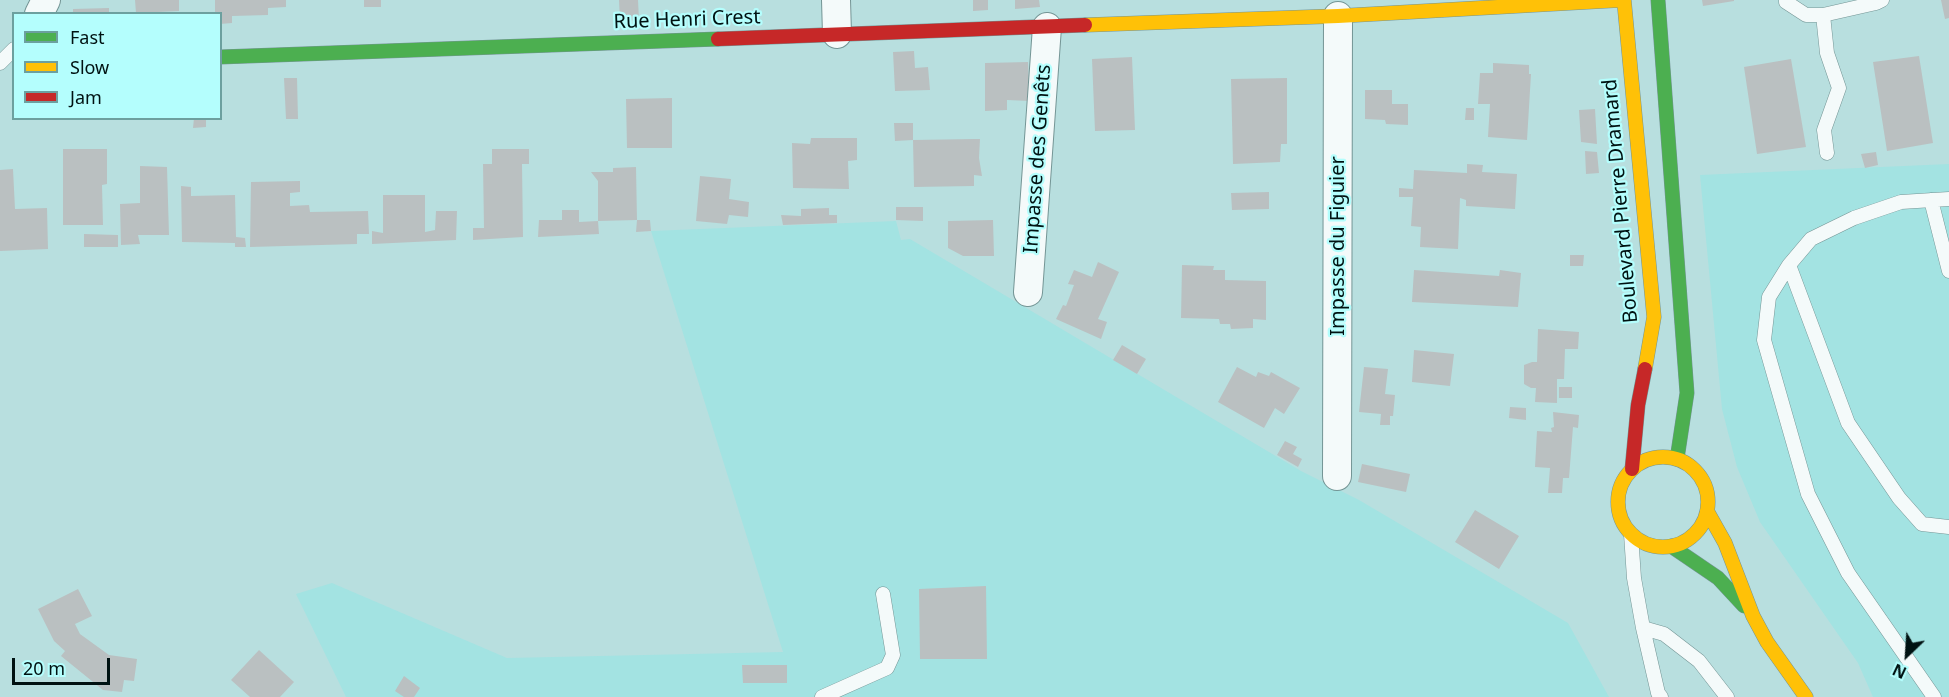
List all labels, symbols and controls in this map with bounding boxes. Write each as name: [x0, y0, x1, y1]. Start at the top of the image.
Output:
street label: Rue Henri Crest: [613, 5, 761, 35]
legend: [12, 12, 222, 120]
text: Fast: [70, 25, 105, 49]
text: Slow: [70, 55, 109, 79]
street label: Impasse des Genêts: [1019, 64, 1057, 254]
street label: Boulevard Pierre Dramard: [1598, 78, 1644, 324]
text: Jam: [70, 85, 102, 109]
street label: Impasse du Figuier: [1326, 156, 1350, 336]
north arrow: [1877, 625, 1937, 685]
scale bar: [15, 646, 112, 684]
text: 20 m: [23, 656, 65, 680]
text: N: [1889, 659, 1910, 684]

